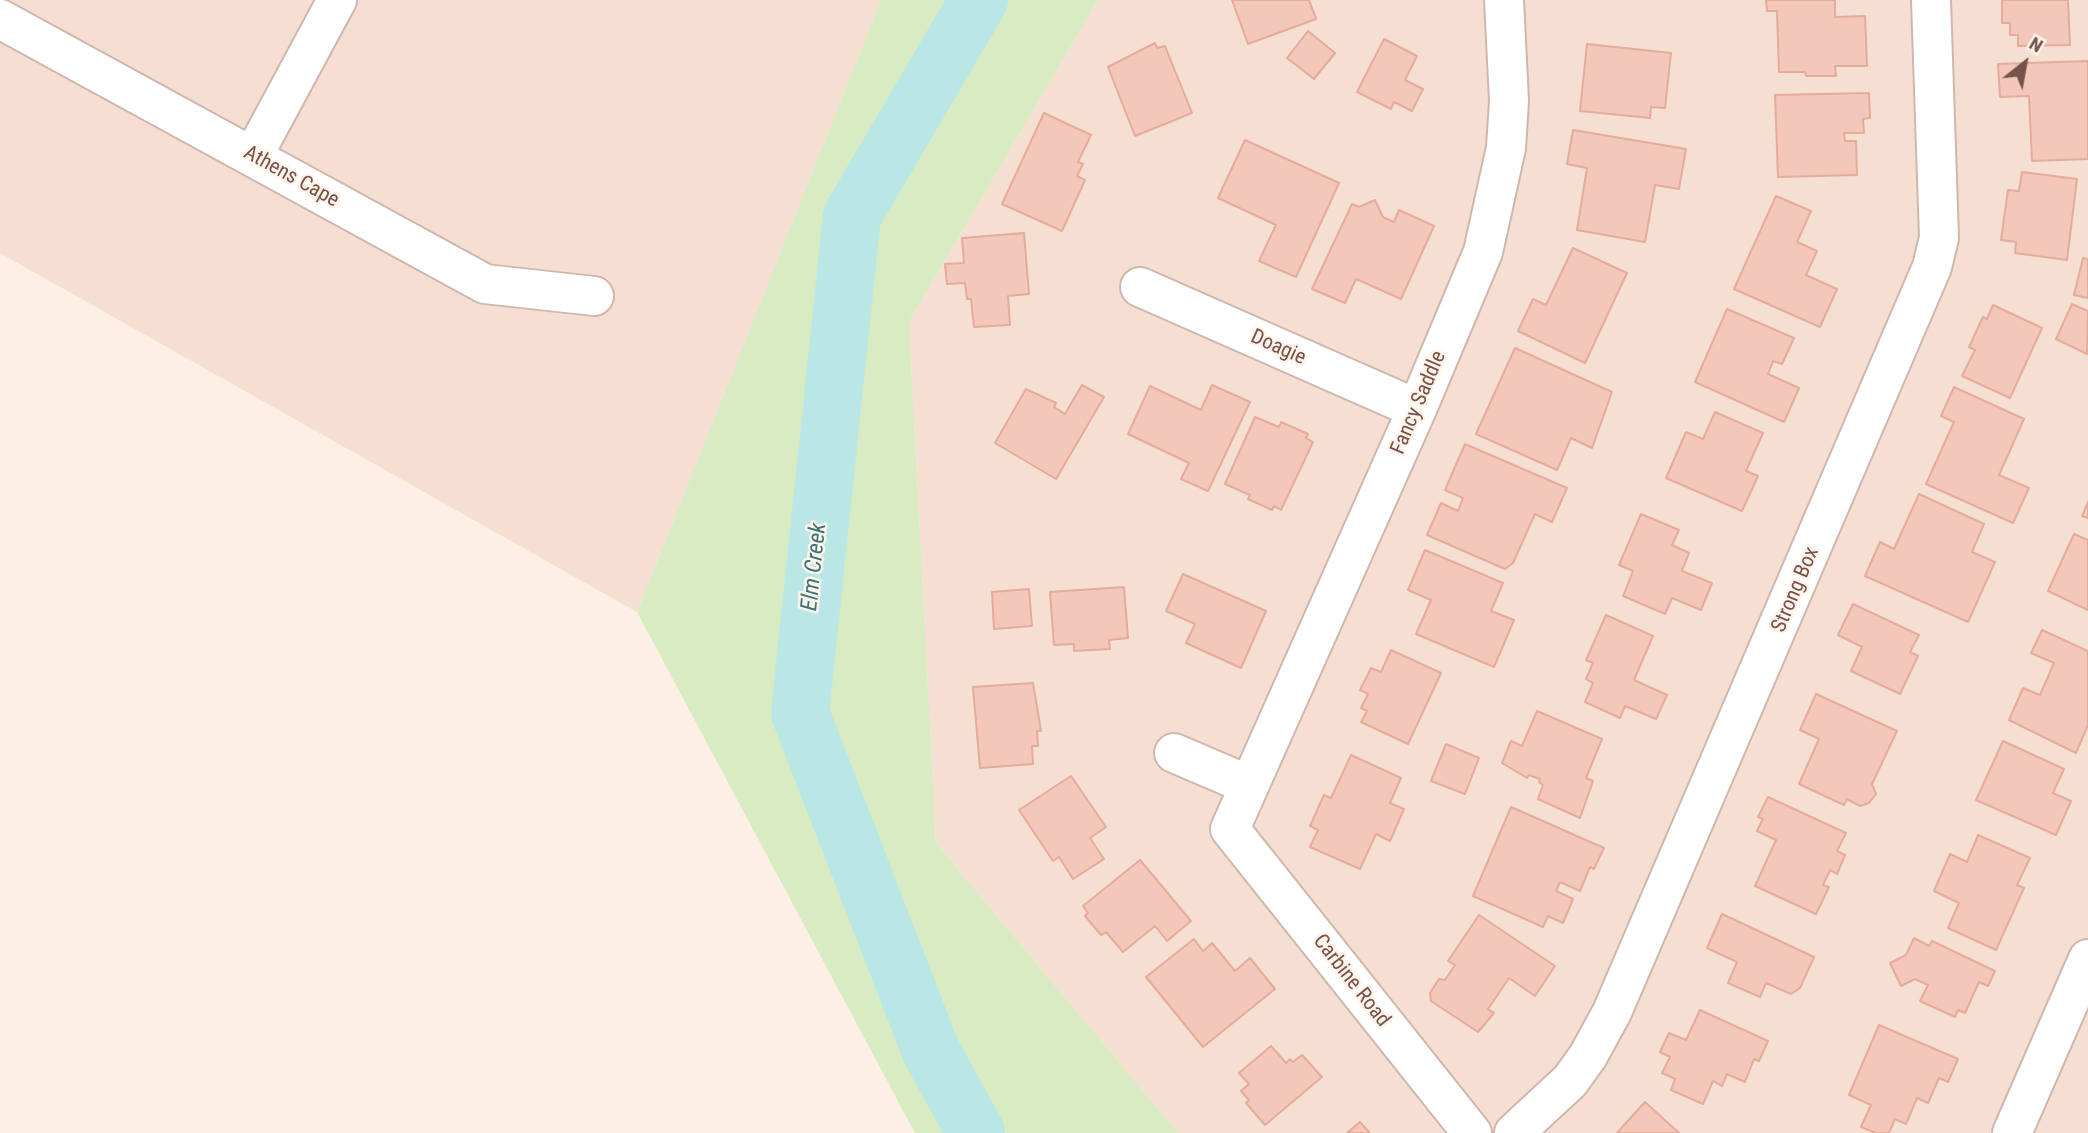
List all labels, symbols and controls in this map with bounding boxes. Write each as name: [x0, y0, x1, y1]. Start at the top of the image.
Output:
north arrow: [1990, 28, 2060, 98]
text: N: [2025, 32, 2047, 57]
street label: Athens Cape: [239, 141, 343, 213]
street label: Doagie: [1247, 325, 1309, 371]
street label: Fancy Saddle: [1386, 348, 1452, 458]
water label: Elm Creek: [797, 522, 833, 612]
street label: Strong Box: [1767, 544, 1825, 636]
street label: Carbine Road: [1307, 930, 1395, 1032]

